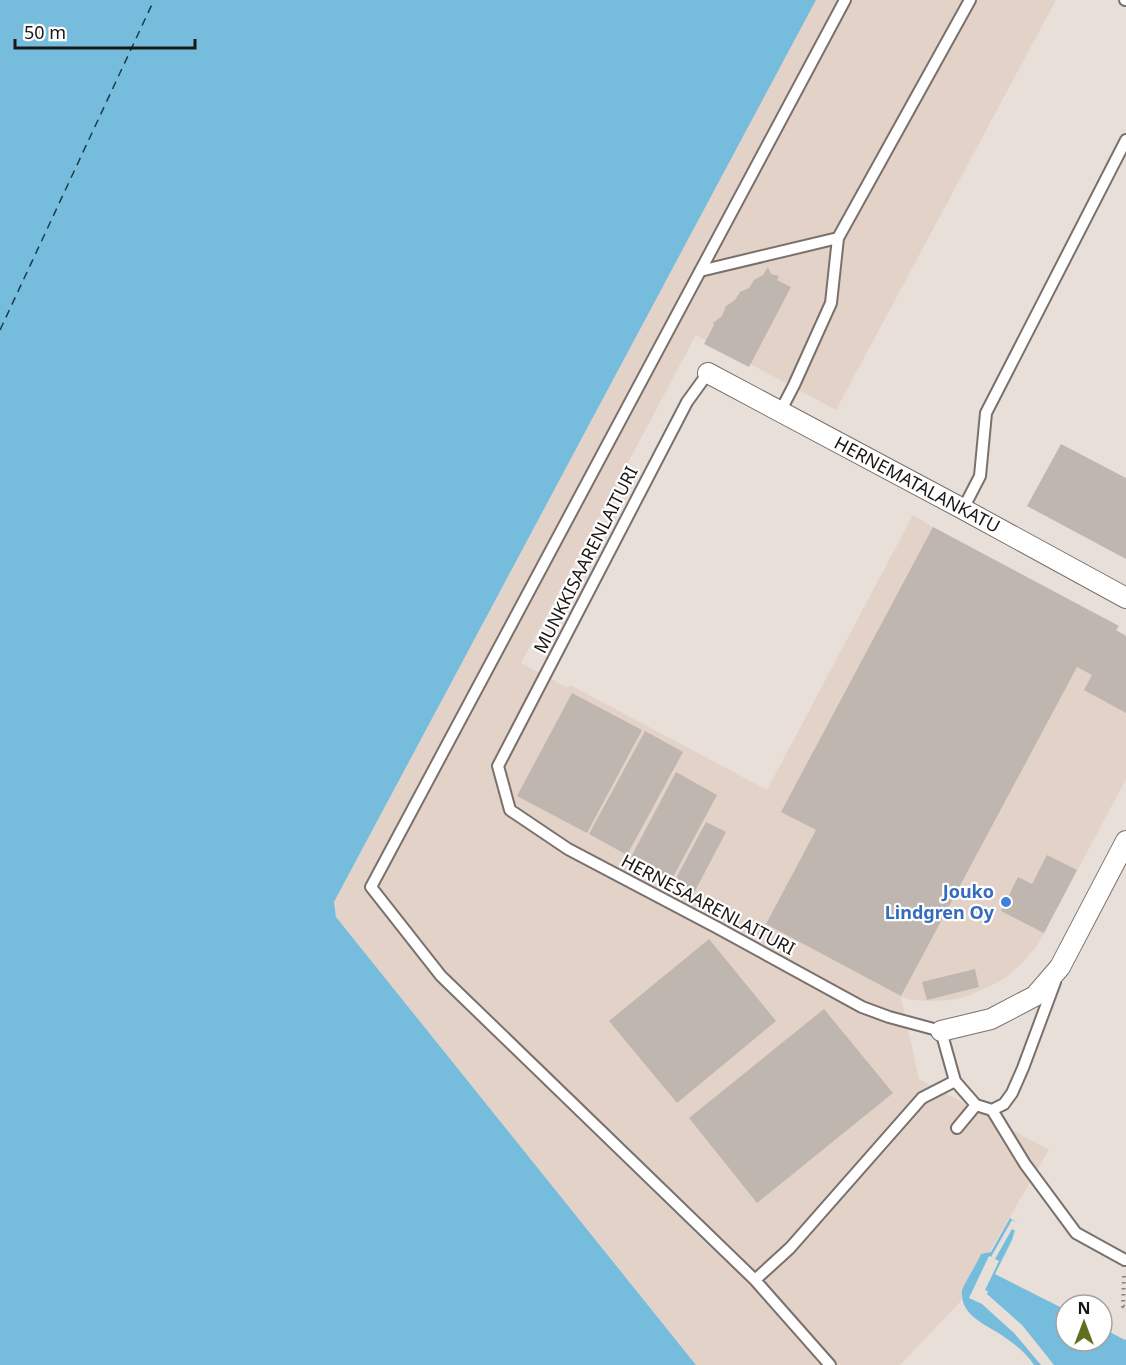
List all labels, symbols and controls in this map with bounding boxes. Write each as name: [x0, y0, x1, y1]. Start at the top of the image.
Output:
scale bar: [15, 12, 195, 50]
text: 50 m: [24, 20, 66, 44]
street label: HERNEMATALANKATU: [831, 430, 1004, 538]
street label: MUNKKISAARENLAITURI: [527, 462, 643, 657]
street label: HERNESAARENLAITURI: [617, 848, 800, 960]
place label: Jouko Lindgren Oy: [885, 879, 995, 924]
marker: Jouko Lindgren Oy: [999, 895, 1013, 909]
north arrow: [1054, 1293, 1114, 1353]
text: N: [1077, 1297, 1091, 1319]

